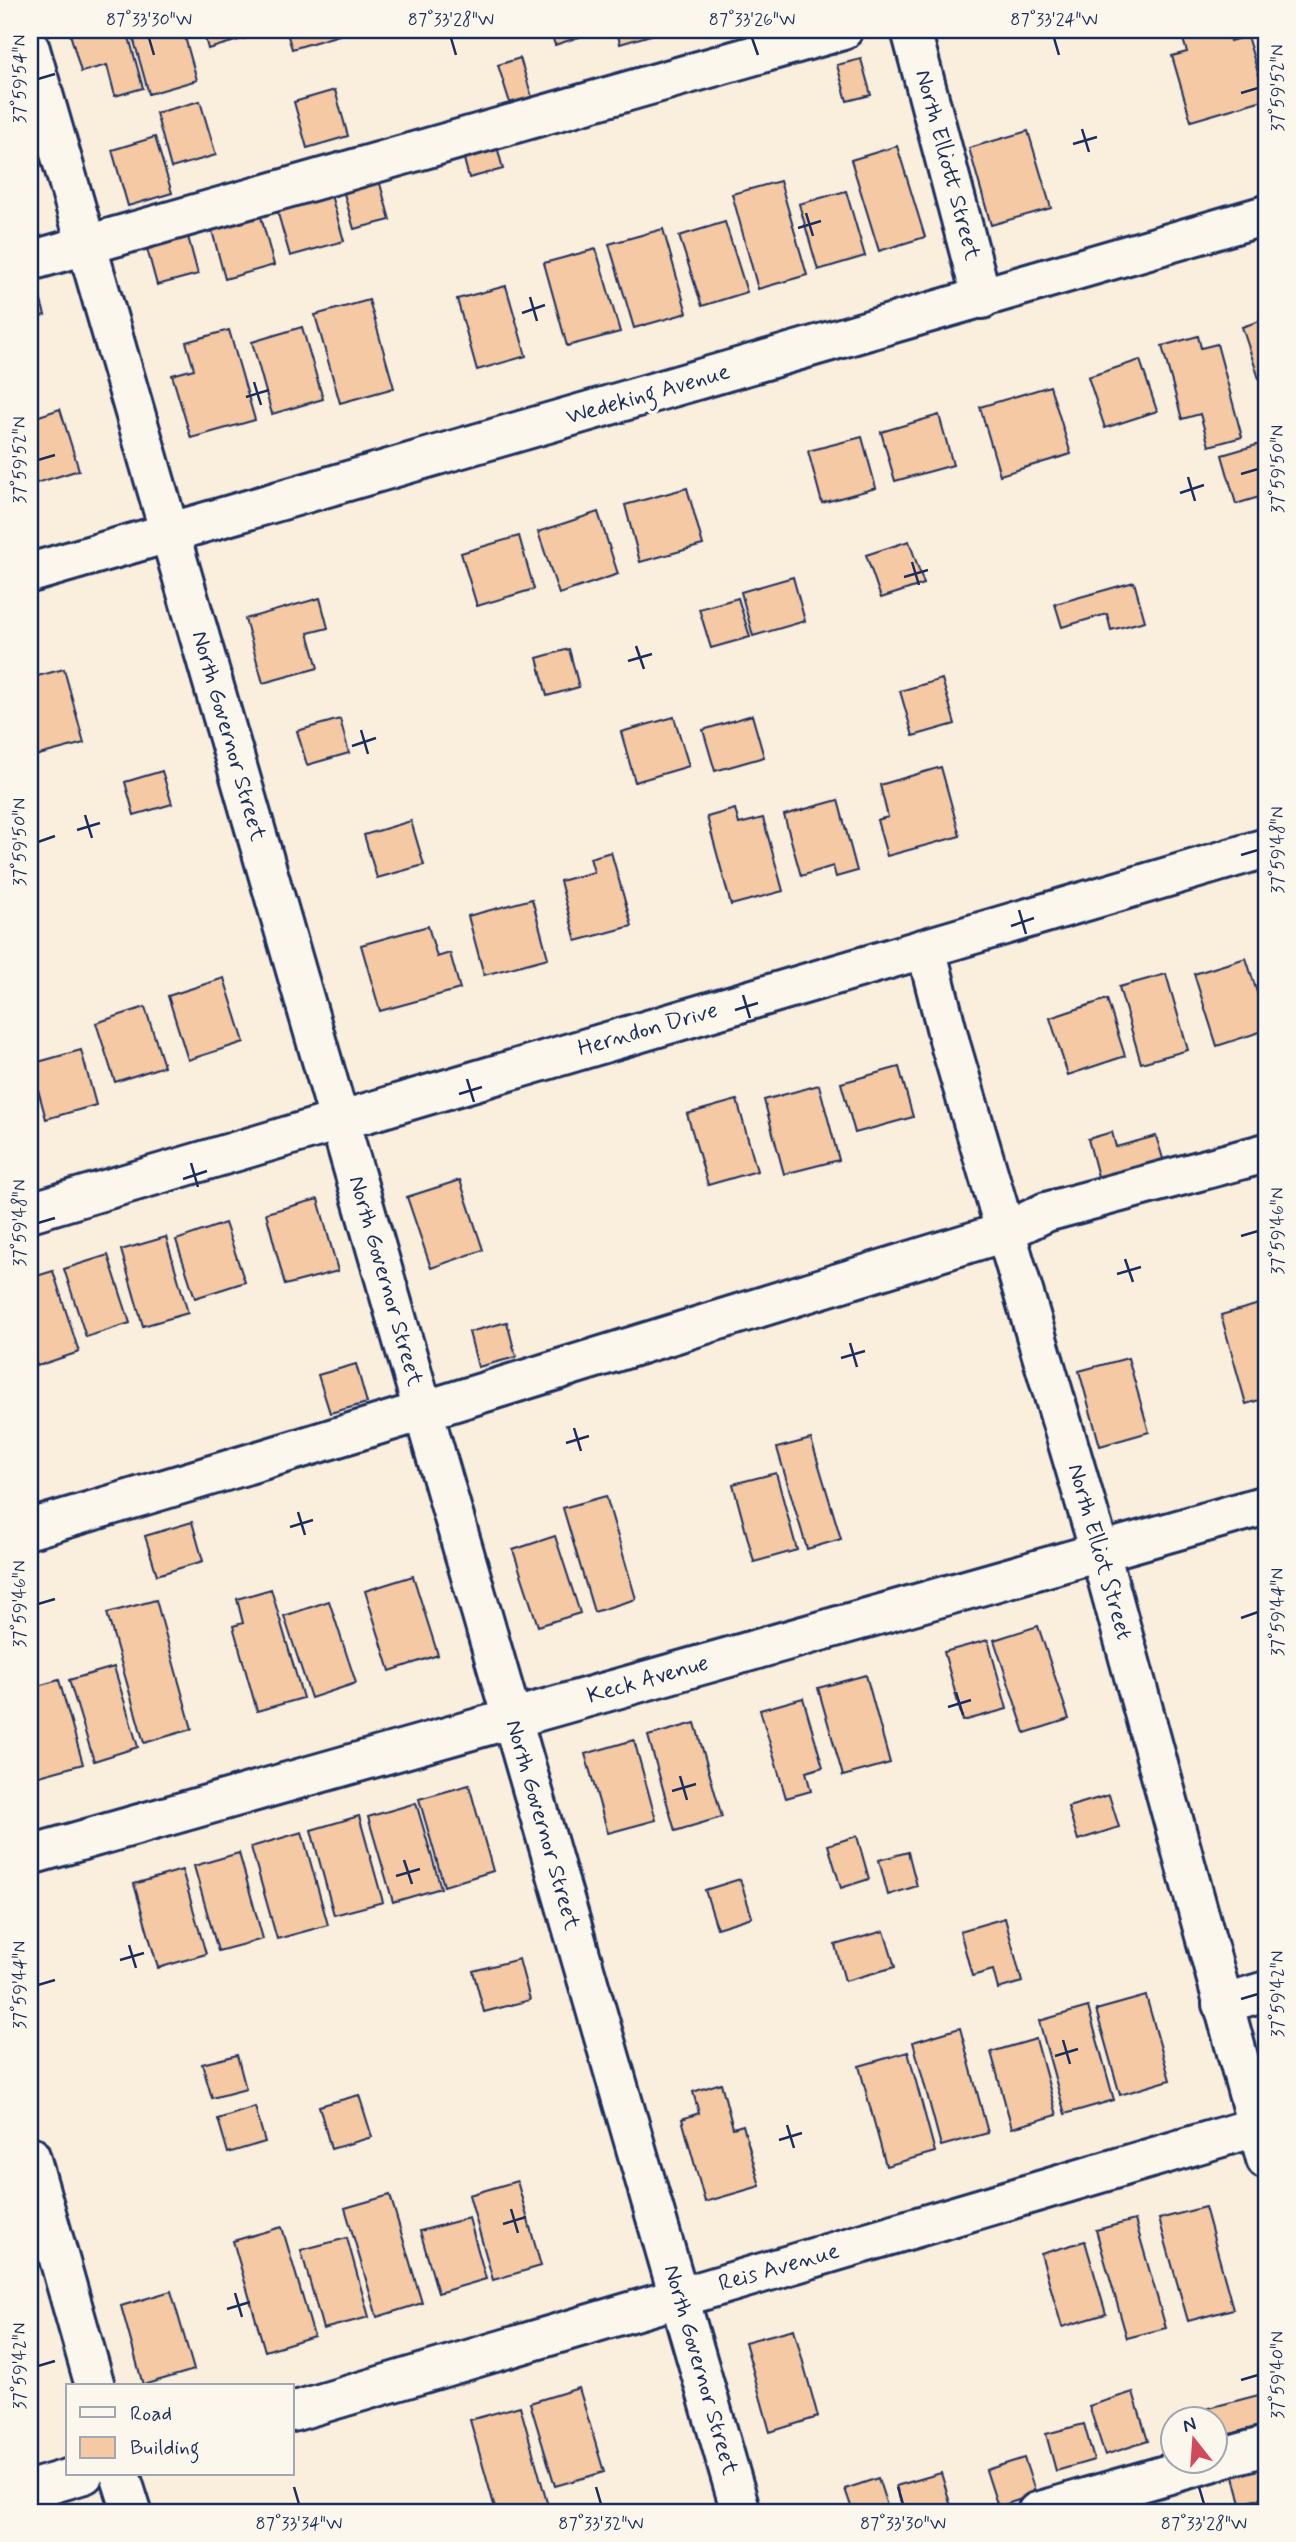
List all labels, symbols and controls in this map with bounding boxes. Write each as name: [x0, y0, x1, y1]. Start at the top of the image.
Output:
text: 87°33'30"W: [106, 8, 192, 32]
text: 87°33'28"W: [408, 8, 494, 32]
text: 87°33'26"W: [709, 8, 795, 32]
text: 87°33'24"W: [1010, 8, 1098, 32]
text: 37°59'54"N: [8, 35, 32, 123]
text: 37°59'52"N: [1266, 44, 1290, 132]
street label: North Elliott Street: [907, 66, 987, 264]
street label: Wedeking Avenue: [563, 357, 734, 435]
text: 37°59'52"N: [8, 416, 32, 504]
text: 37°59'50"N: [1266, 425, 1290, 513]
street label: North Governor Street: [184, 627, 273, 845]
text: 37°59'50"N: [8, 798, 32, 886]
text: 37°59'48"N: [1266, 806, 1290, 894]
street label: Herndon Drive: [574, 996, 722, 1064]
street label: North Governor Street: [341, 1172, 430, 1390]
text: 37°59'48"N: [8, 1179, 32, 1267]
text: 37°59'46"N: [1266, 1187, 1290, 1275]
street label: North Elliot Street: [1060, 1460, 1138, 1644]
text: 37°59'46"N: [8, 1560, 32, 1648]
text: 37°59'44"N: [1266, 1568, 1290, 1656]
street label: Keck Avenue: [584, 1648, 712, 1712]
street label: North Governor Street: [498, 1716, 587, 1934]
text: 37°59'44"N: [8, 1941, 32, 2029]
text: 37°59'42"N: [1266, 1950, 1290, 2038]
street label: Reis Avenue: [715, 2236, 843, 2300]
street label: North Governor Street: [656, 2261, 745, 2479]
text: 37°59'42"N: [8, 2322, 32, 2410]
text: 37°59'40"N: [1266, 2331, 1290, 2419]
legend: [66, 2384, 294, 2476]
text: Road: [130, 2400, 172, 2428]
north arrow: [1160, 2406, 1230, 2476]
text: N: [1180, 2411, 1199, 2439]
text: Building: [130, 2434, 200, 2464]
text: 87°33'34"W: [256, 2512, 342, 2536]
text: 87°33'32"W: [558, 2512, 644, 2536]
text: 87°33'30"W: [860, 2512, 946, 2536]
text: 87°33'28"W: [1161, 2512, 1247, 2536]

